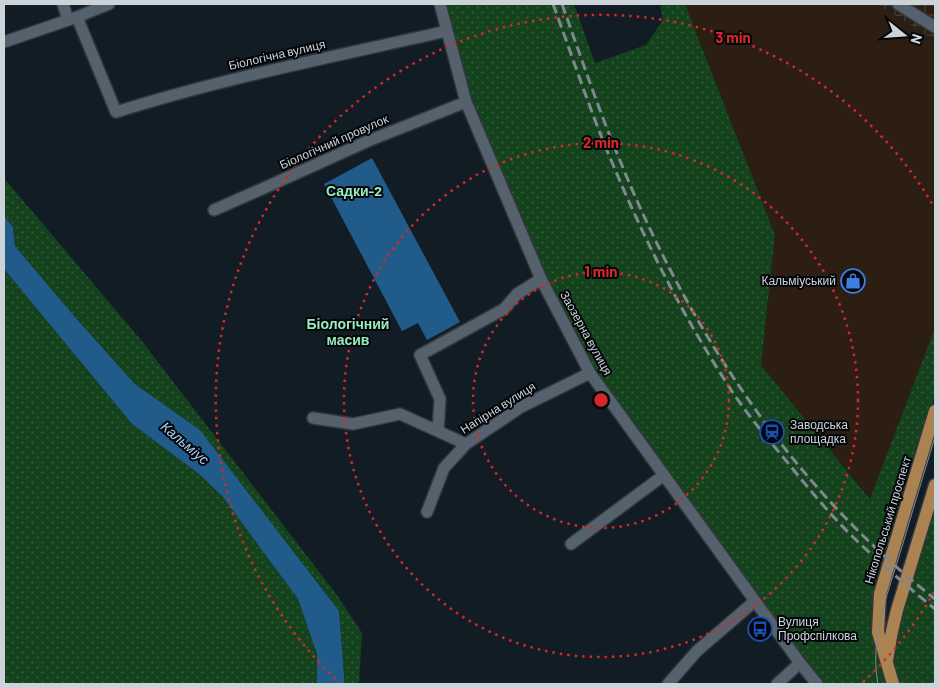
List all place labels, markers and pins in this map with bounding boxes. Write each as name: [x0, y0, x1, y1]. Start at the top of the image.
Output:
shop icon: Кальміуський: [840, 268, 866, 294]
place label: Кальміуський: [761, 273, 836, 288]
centre of rings: [592, 391, 610, 409]
place label: Заводська площадка: [790, 417, 848, 446]
station icon: Заводська площадка: [759, 419, 785, 445]
place label: Вулиця Профспілкова: [778, 614, 857, 643]
bus stop icon: Вулиця Профспілкова: [747, 616, 773, 642]

